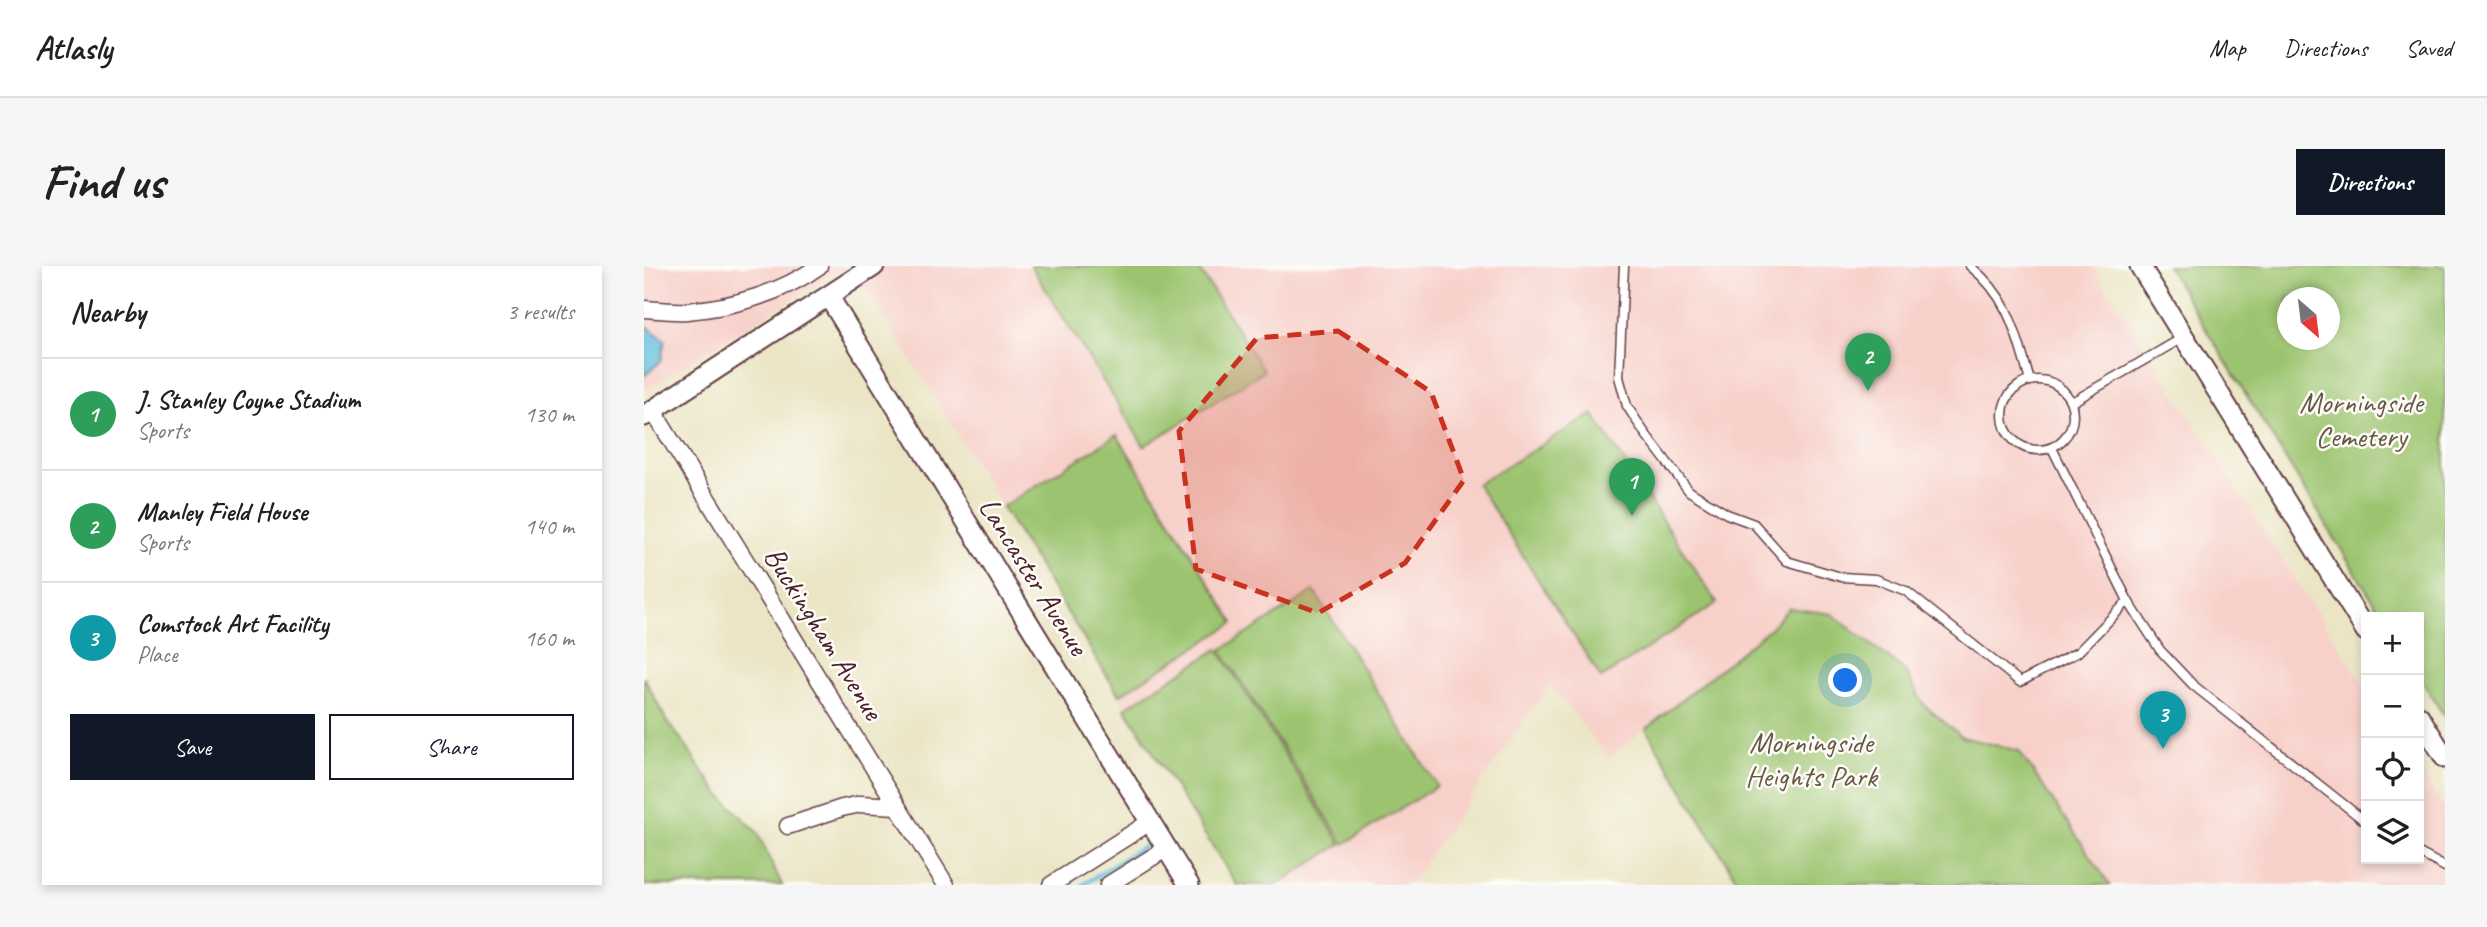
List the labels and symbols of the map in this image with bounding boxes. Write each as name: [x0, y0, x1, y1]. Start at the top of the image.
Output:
north arrow: [2277, 287, 2340, 350]
pin: 2: [1845, 333, 1891, 391]
park label: Morningside Cemetery: [2299, 383, 2425, 455]
pin: 1: [1609, 458, 1655, 516]
street label: Lancaster Avenue: [970, 490, 1099, 664]
street label: Buckingham Avenue: [756, 539, 893, 728]
your location: [1828, 663, 1862, 697]
pin: 3: [2140, 691, 2186, 749]
park label: Morningside Heights Park: [1745, 723, 1879, 795]

